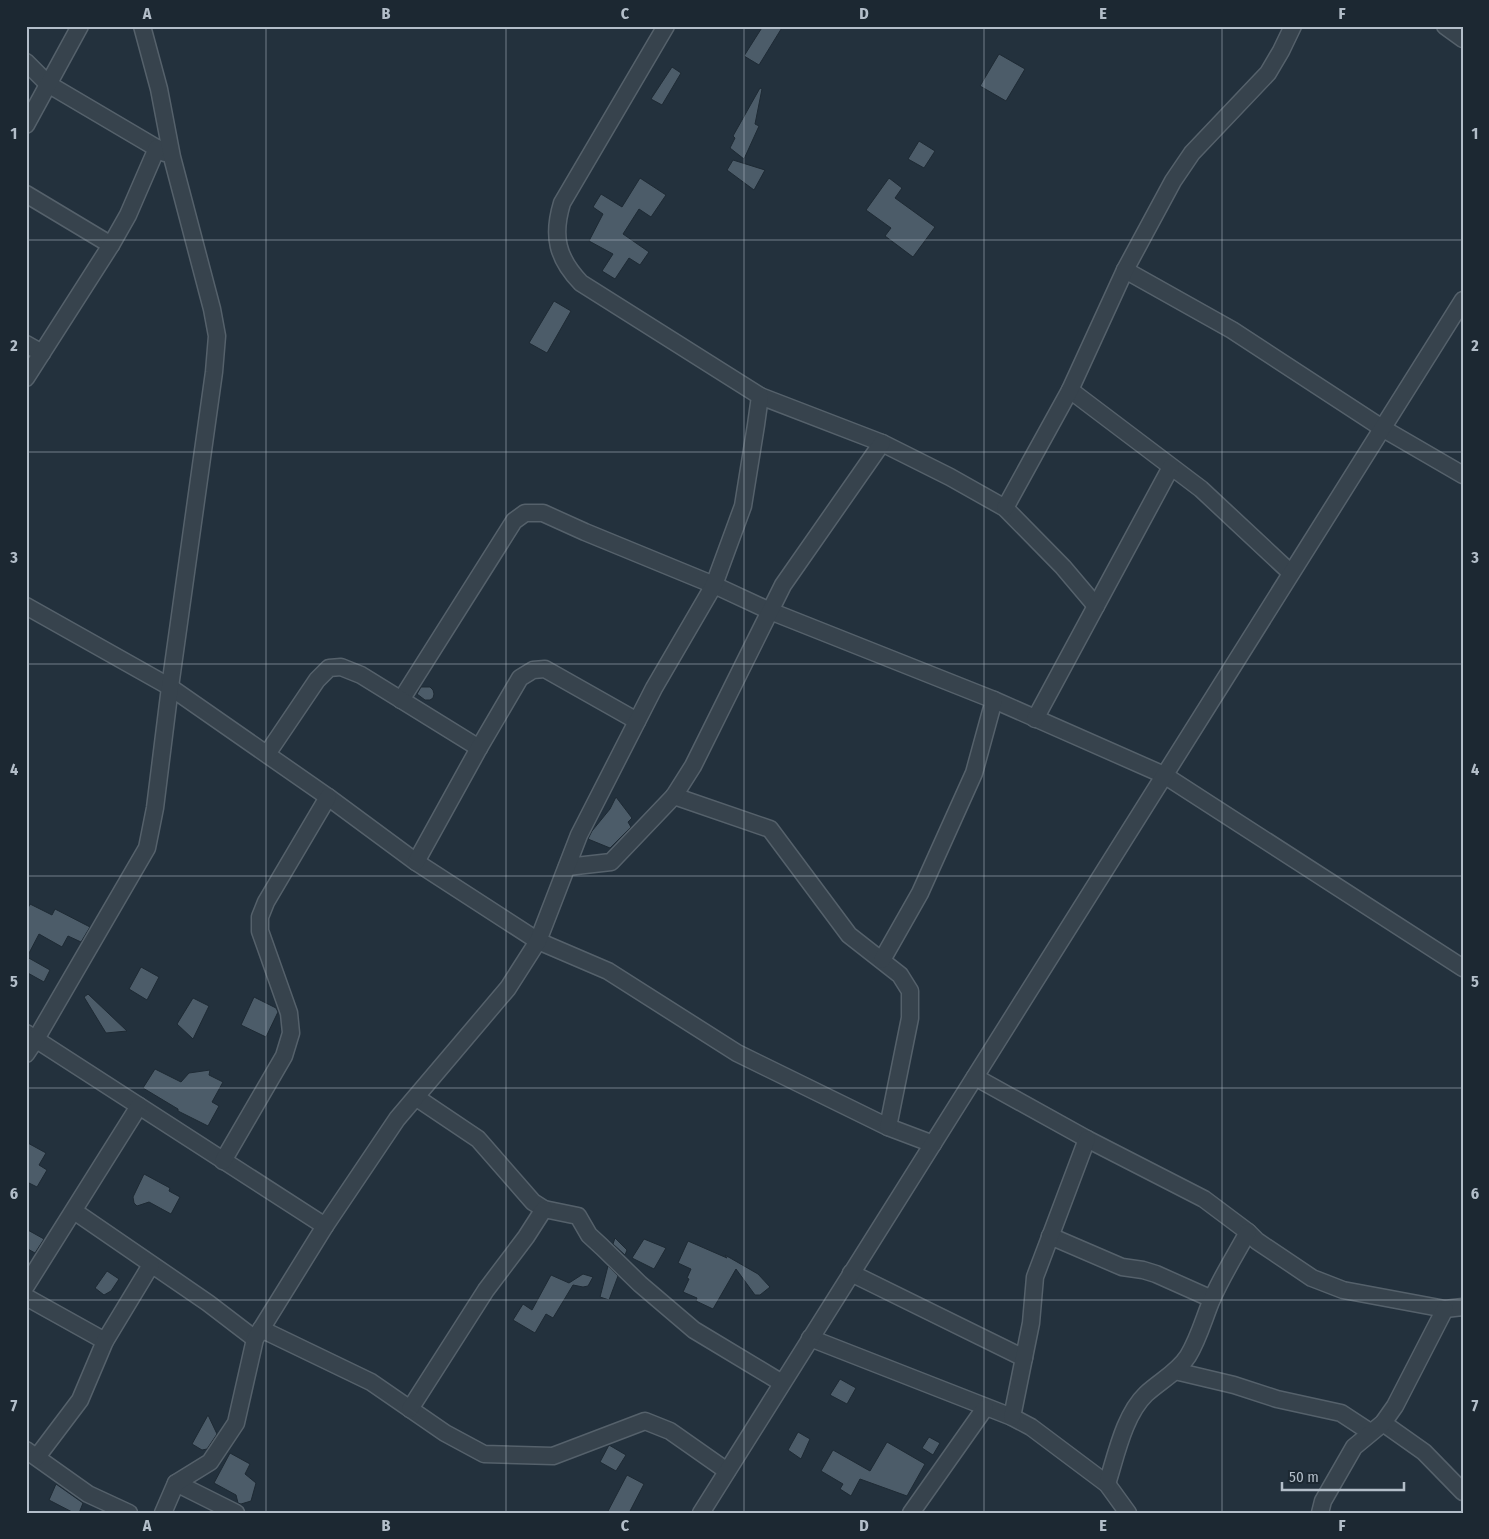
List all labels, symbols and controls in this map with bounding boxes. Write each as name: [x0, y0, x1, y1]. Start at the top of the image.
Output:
text: A: [142, 4, 152, 23]
text: B: [382, 4, 391, 23]
text: C: [621, 4, 630, 23]
text: D: [859, 4, 869, 23]
text: E: [1099, 4, 1107, 23]
text: F: [1338, 4, 1346, 23]
text: 1: [11, 124, 17, 143]
text: 1: [1472, 124, 1478, 143]
text: 2: [9, 336, 18, 355]
text: 2: [1470, 336, 1479, 355]
text: 3: [9, 548, 18, 567]
text: 3: [1470, 548, 1479, 567]
text: 4: [10, 760, 18, 779]
text: 4: [1471, 760, 1479, 779]
text: 5: [10, 972, 18, 991]
text: 5: [1471, 972, 1479, 991]
text: 6: [10, 1184, 18, 1203]
text: 6: [1471, 1184, 1479, 1203]
text: 7: [11, 1396, 18, 1415]
text: 7: [1472, 1396, 1479, 1415]
scale bar: [1282, 1459, 1404, 1491]
text: 50 m: [1289, 1468, 1319, 1486]
text: A: [142, 1516, 152, 1535]
text: B: [382, 1516, 391, 1535]
text: C: [621, 1516, 630, 1535]
text: D: [859, 1516, 869, 1535]
text: E: [1099, 1516, 1107, 1535]
text: F: [1338, 1516, 1346, 1535]

